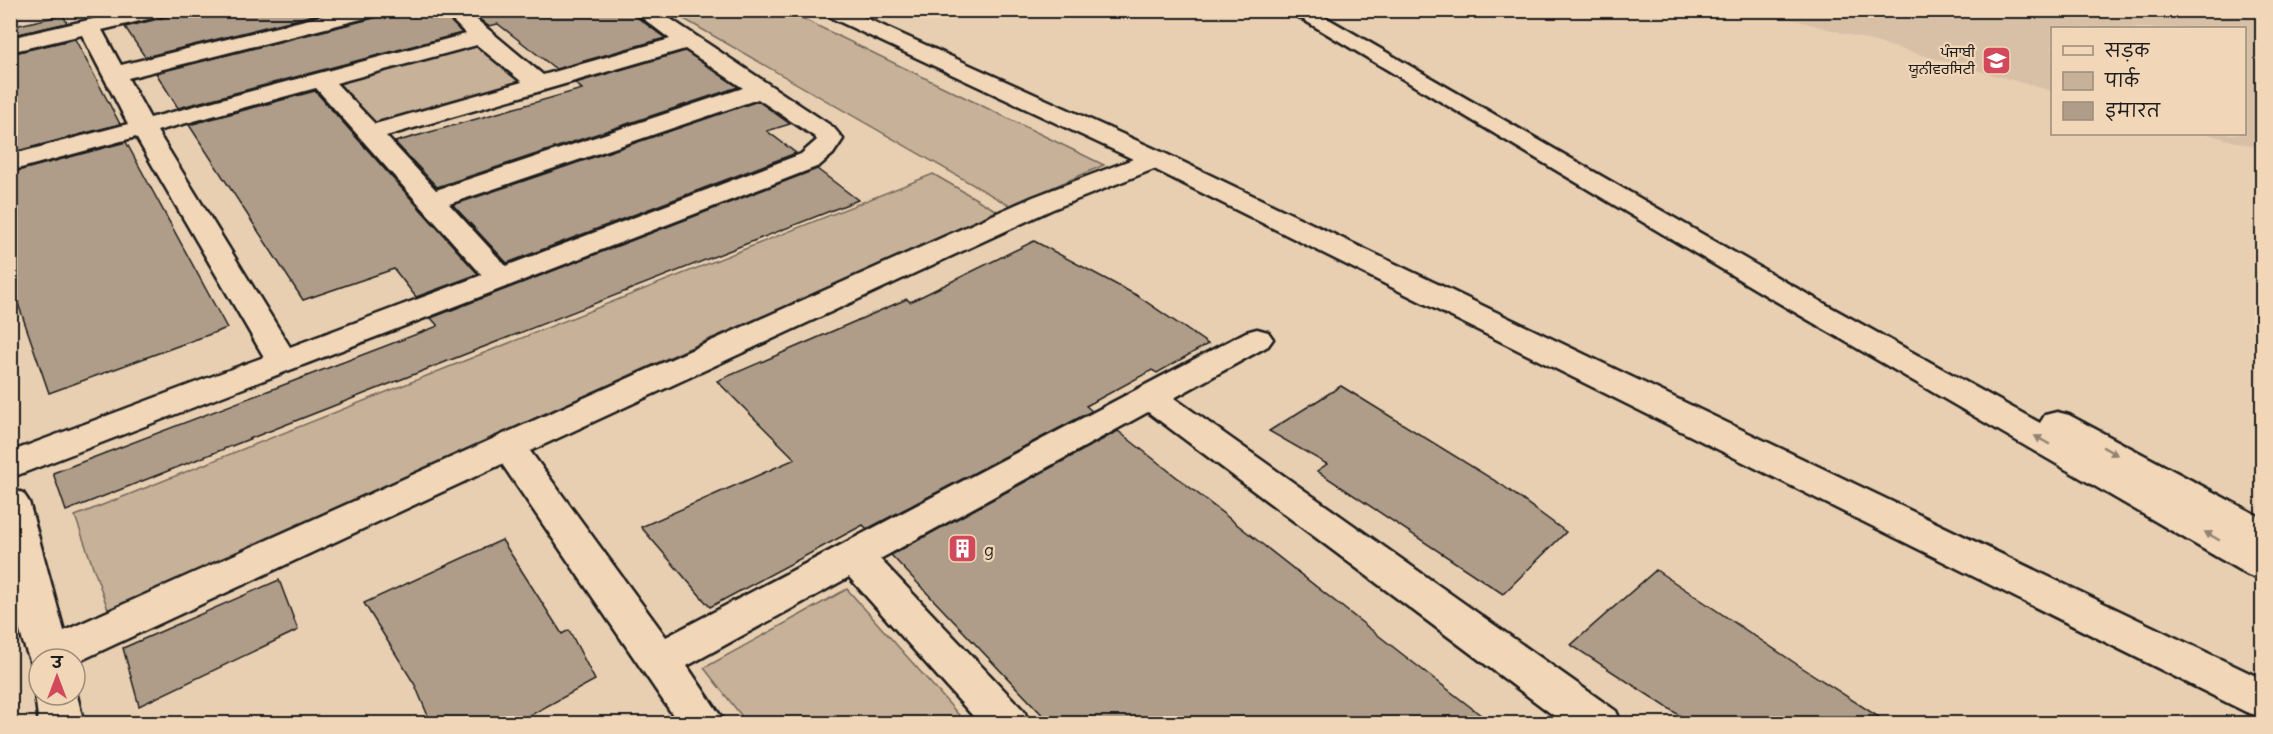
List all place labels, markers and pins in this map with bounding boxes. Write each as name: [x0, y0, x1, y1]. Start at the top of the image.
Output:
place label: ਪੰਜਾਬੀ ਯੂਨੀਵਰਸਿਟੀ: [1907, 42, 1975, 78]
school or university icon: ਪੰਜਾਬੀ ਯੂਨੀਵਰਸਿਟੀ: [1980, 44, 2012, 76]
building icon: g: [947, 533, 979, 565]
place label: g: [984, 538, 994, 561]

